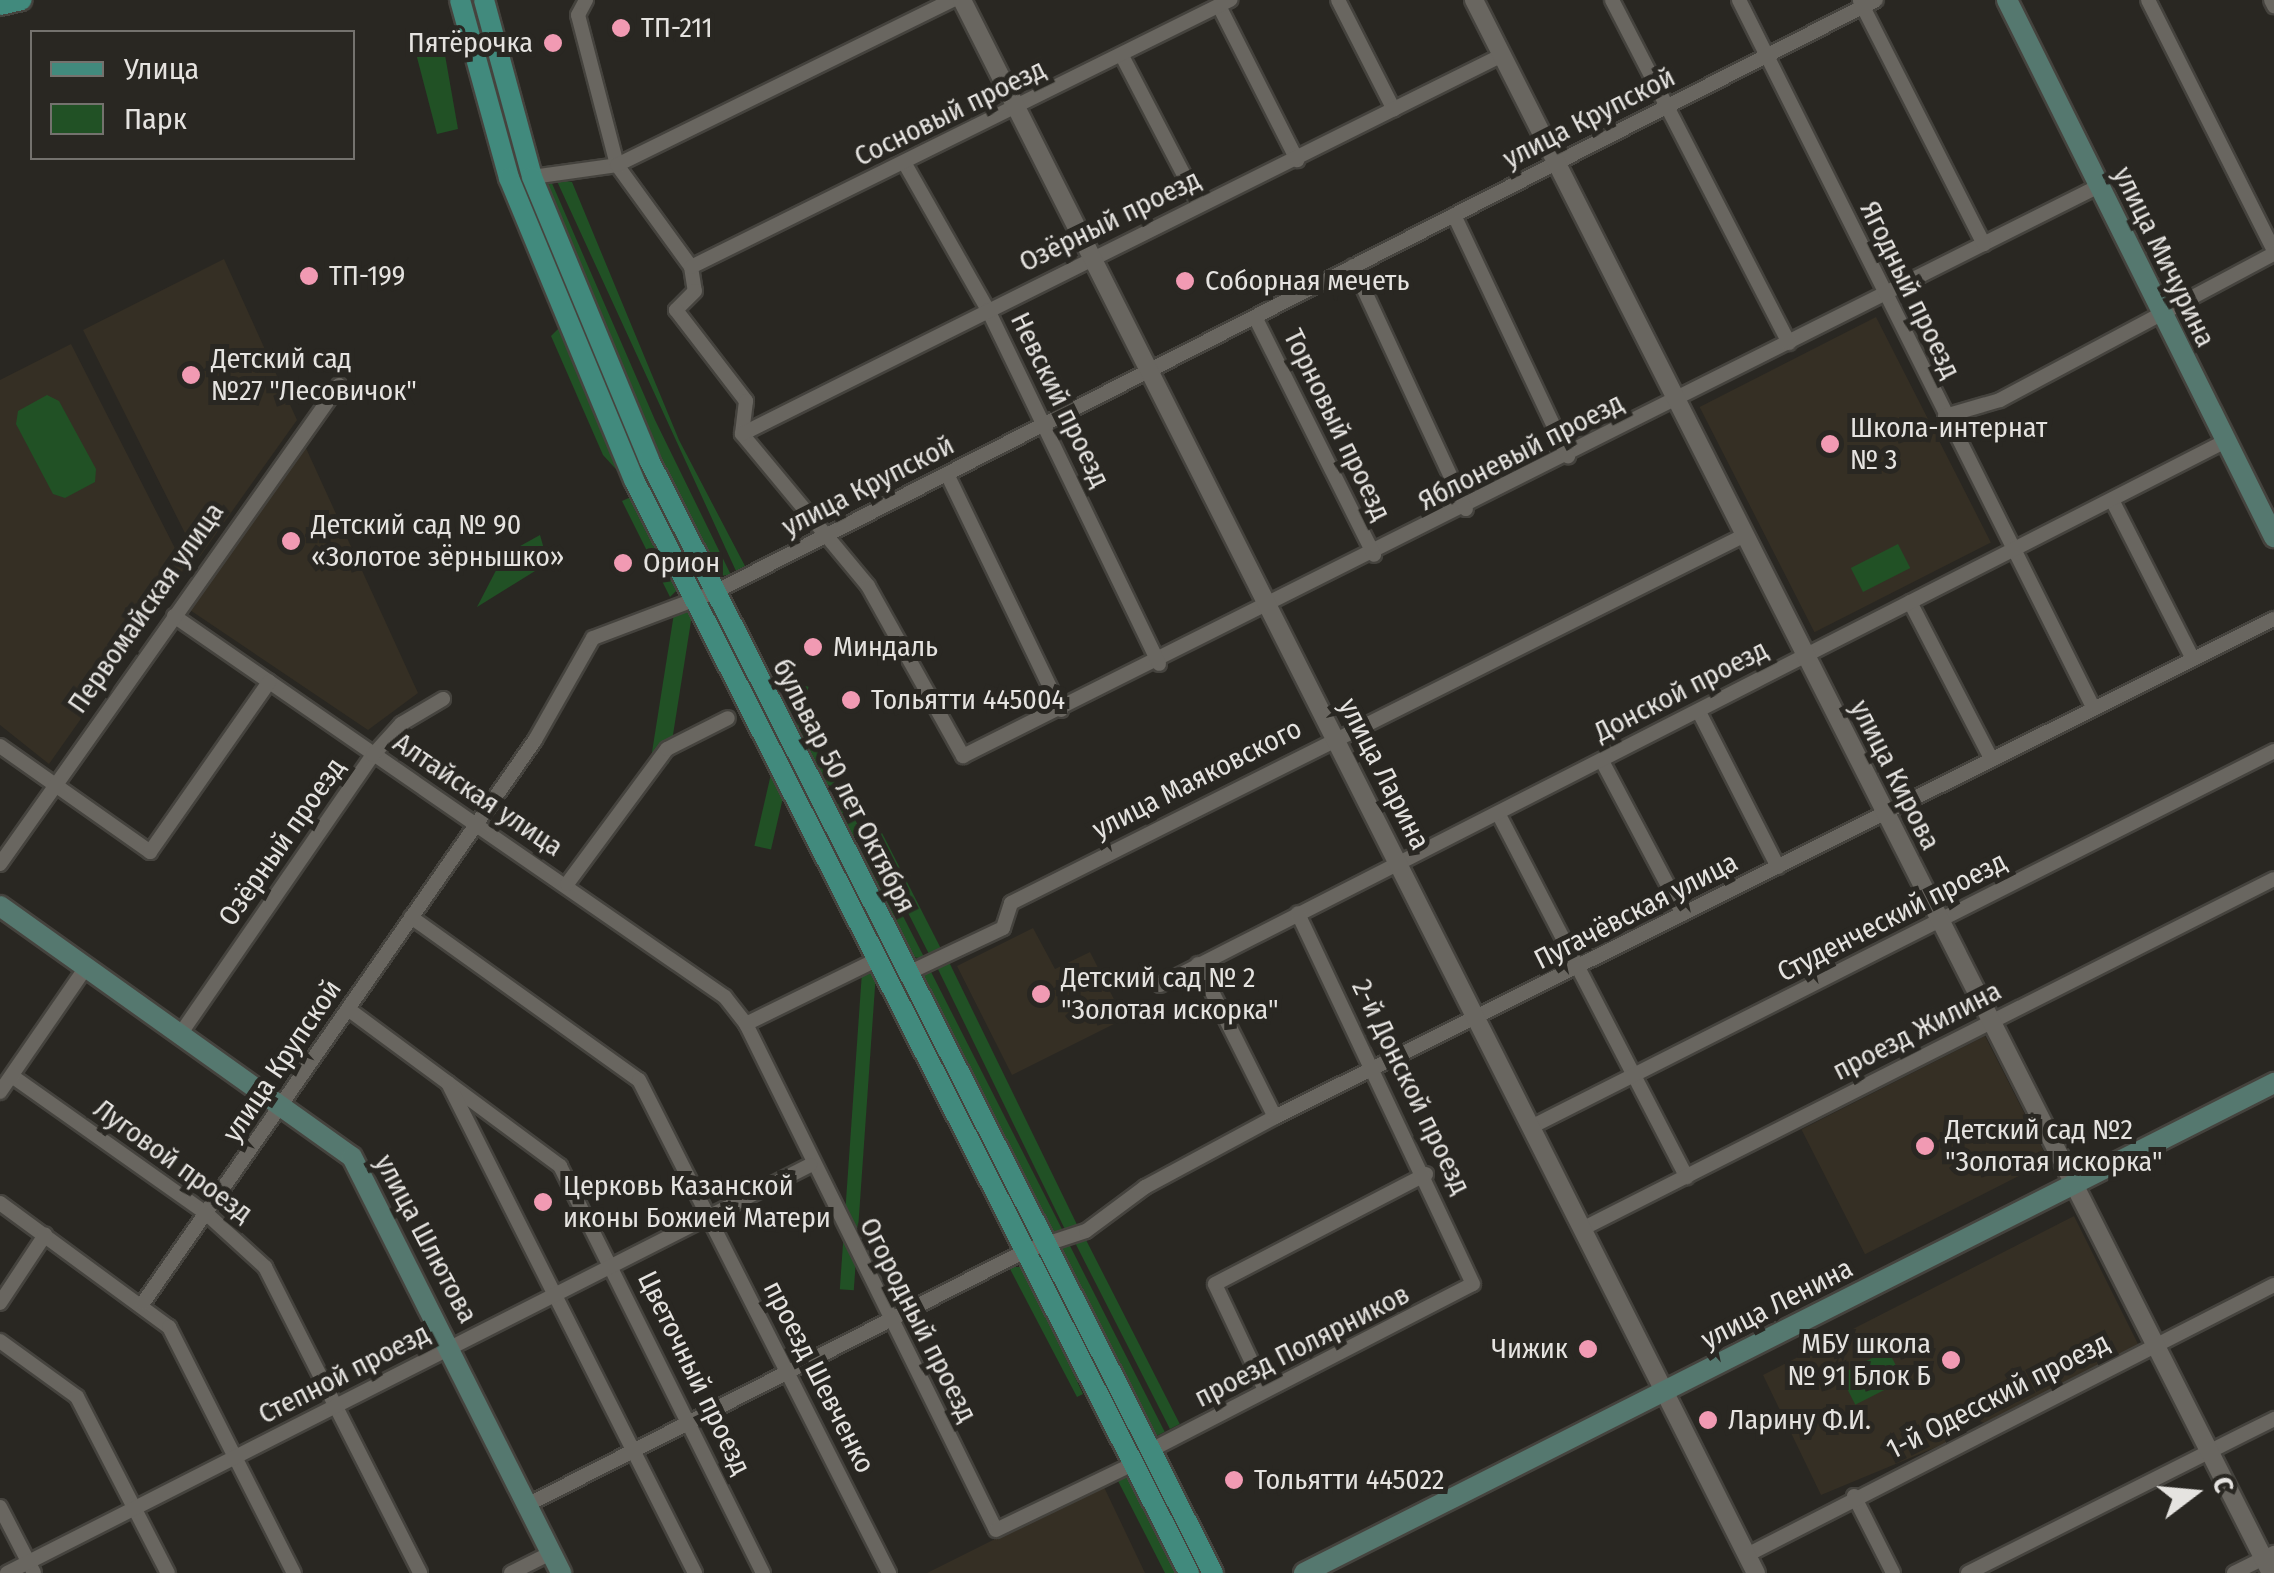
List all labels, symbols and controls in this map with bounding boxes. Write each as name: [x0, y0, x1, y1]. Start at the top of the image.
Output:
place label: ТП-211: [641, 11, 713, 45]
marker: ТП-211: [610, 17, 632, 39]
place label: Пятёрочка: [408, 26, 533, 60]
legend: [30, 30, 355, 160]
marker: Пятёрочка: [542, 32, 564, 54]
text: Улица: [124, 51, 199, 87]
street label: Сосновый проезд: [849, 52, 1051, 174]
street label: улица Крупской: [1497, 60, 1681, 176]
text: Парк: [124, 101, 187, 137]
street label: улица Мичурина: [2106, 161, 2222, 353]
street label: Озёрный проезд: [1014, 163, 1206, 279]
street label: Ягодный проезд: [1853, 196, 1967, 384]
place label: ТП-199: [329, 259, 405, 293]
place label: Cоборная мечеть: [1205, 264, 1409, 298]
marker: ТП-199: [298, 265, 320, 287]
marker: Cоборная мечеть: [1174, 270, 1196, 292]
street label: Невский проезд: [1003, 307, 1117, 493]
street label: Торновый проезд: [1276, 324, 1398, 526]
place label: Детский сад №27 "Лесовичок": [211, 342, 417, 408]
marker: Детский сад №27 "Лесовичок": [180, 364, 202, 386]
street label: Яблоневый проезд: [1413, 386, 1629, 518]
place label: Школа-интернат № 3: [1850, 411, 2047, 477]
street label: улица Крупской: [776, 428, 960, 544]
marker: Школа-интернат № 3: [1819, 433, 1841, 455]
street label: Первомайская улица: [61, 496, 231, 720]
place label: Детский сад № 90 «Золотое зёрнышко»: [311, 508, 564, 574]
marker: Детский сад № 90 «Золотое зёрнышко»: [280, 530, 302, 552]
place label: Орион: [643, 546, 720, 580]
marker: Орион: [612, 552, 634, 574]
place label: Миндаль: [833, 630, 938, 664]
street label: Донской проезд: [1589, 633, 1773, 749]
marker: Миндаль: [802, 636, 824, 658]
street label: бульвар 50 лет Октября: [765, 653, 923, 919]
place label: Тольятти 445004: [871, 683, 1065, 717]
marker: Тольятти 445004: [840, 689, 862, 711]
street label: улица Ларина: [1331, 693, 1437, 855]
street label: улица Кирова: [1843, 694, 1947, 856]
street label: улица Маяковского: [1087, 712, 1307, 846]
street label: Алтайская улица: [387, 726, 569, 864]
street label: Озёрный проезд: [212, 752, 352, 932]
street label: Пугачёвская улица: [1529, 845, 1743, 977]
street label: Студенческий проезд: [1772, 845, 2012, 989]
place label: Детский сад № 2 "Золотая искорка": [1061, 961, 1279, 1027]
street label: улица Крупской: [215, 974, 349, 1148]
street label: 2-й Донской проезд: [1344, 974, 1478, 1200]
street label: проезд Жилина: [1827, 974, 2007, 1088]
marker: Детский сад № 2 "Золотая искорка": [1030, 983, 1052, 1005]
street label: Луговой проезд: [87, 1092, 259, 1230]
place label: Детский сад №2 "Золотая искорка": [1945, 1113, 2163, 1179]
marker: Детский сад №2 "Золотая искорка": [1914, 1135, 1936, 1157]
street label: улица Шлютова: [367, 1149, 485, 1329]
place label: Церковь Казанской иконы Божией Матери: [563, 1169, 831, 1235]
marker: Церковь Казанской иконы Божией Матери: [532, 1191, 554, 1213]
street label: Огородный проезд: [852, 1212, 984, 1428]
street label: улица Ленина: [1696, 1251, 1858, 1357]
street label: Цветочный проезд: [630, 1266, 758, 1480]
street label: проезд Шевченко: [756, 1275, 882, 1479]
street label: проезд Полярников: [1189, 1277, 1415, 1415]
street label: Степной проезд: [253, 1317, 435, 1431]
street label: 1-й Одесский проезд: [1881, 1325, 2115, 1467]
place label: МБУ школа № 91 Блок Б: [1788, 1327, 1931, 1393]
place label: Чижик: [1492, 1332, 1568, 1366]
marker: Чижик: [1577, 1338, 1599, 1360]
marker: МБУ школа № 91 Блок Б: [1940, 1349, 1962, 1371]
place label: Ларину Ф.И.: [1728, 1403, 1871, 1437]
marker: Ларину Ф.И.: [1697, 1409, 1719, 1431]
north arrow: [2144, 1443, 2244, 1543]
place label: Тольятти 445022: [1254, 1463, 1444, 1497]
marker: Тольятти 445022: [1223, 1469, 1245, 1491]
text: С: [2205, 1473, 2241, 1496]

